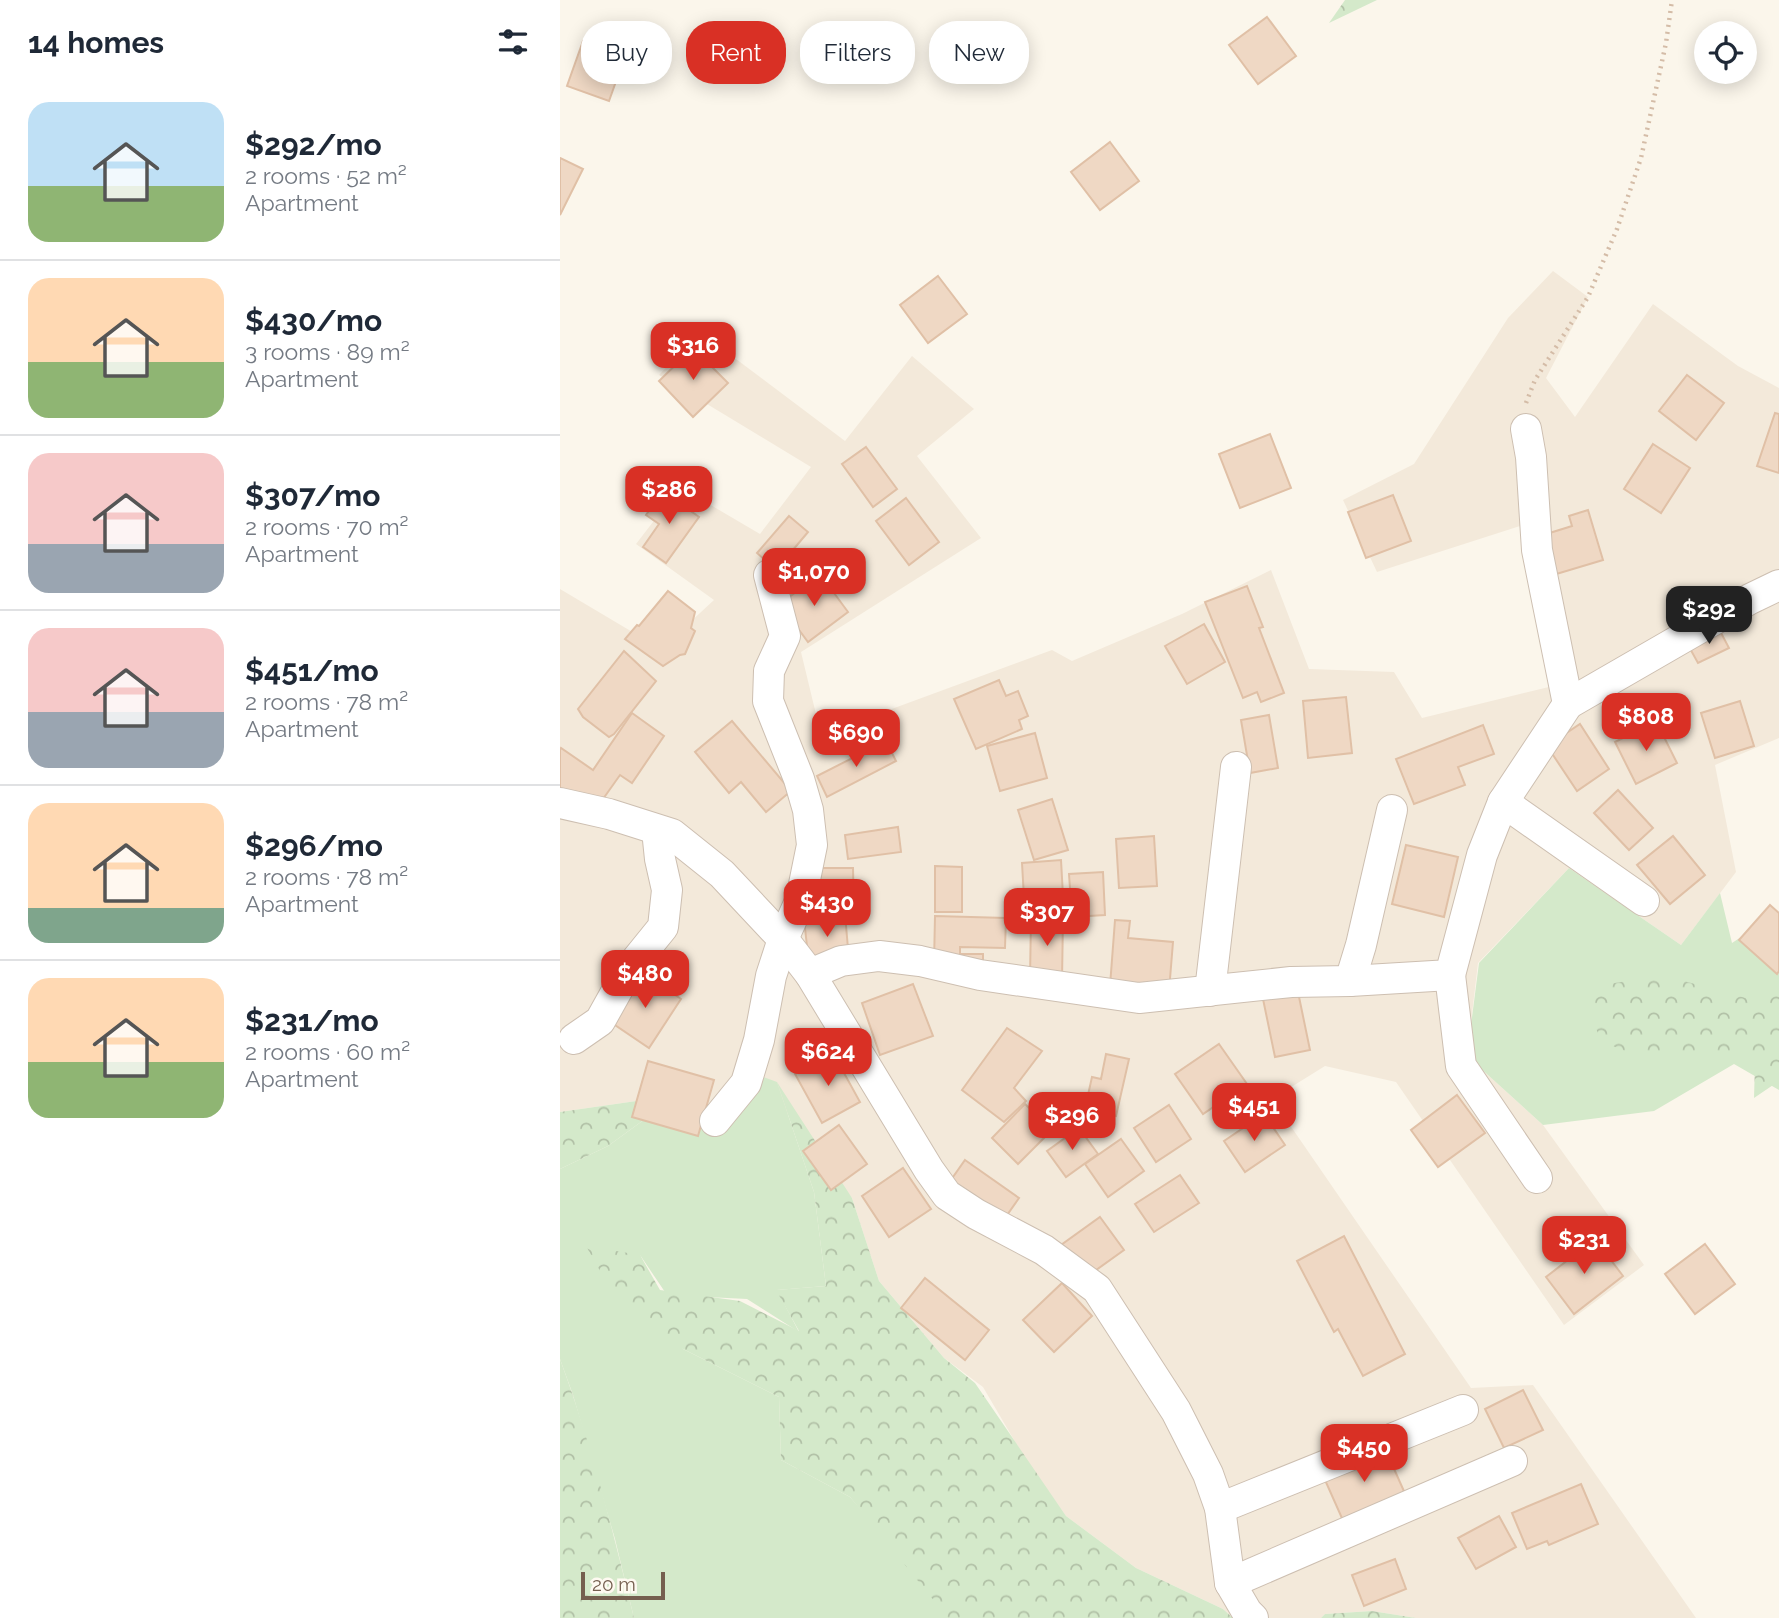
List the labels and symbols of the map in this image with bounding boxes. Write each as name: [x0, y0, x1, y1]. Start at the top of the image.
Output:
pin: $316: [652, 322, 734, 382]
pin: $286: [628, 466, 710, 526]
pin: $1,070: [757, 548, 871, 608]
pin: $292: [1668, 586, 1750, 646]
pin: $808: [1605, 694, 1687, 753]
pin: $690: [815, 710, 897, 769]
pin: $430: [786, 880, 868, 939]
pin: $307: [1006, 888, 1088, 948]
pin: $480: [604, 950, 686, 1010]
pin: $624: [787, 1028, 869, 1088]
pin: $451: [1213, 1084, 1295, 1143]
pin: $296: [1031, 1092, 1113, 1152]
pin: $231: [1543, 1216, 1625, 1276]
pin: $450: [1323, 1424, 1405, 1484]
scale bar: [581, 1569, 665, 1601]

